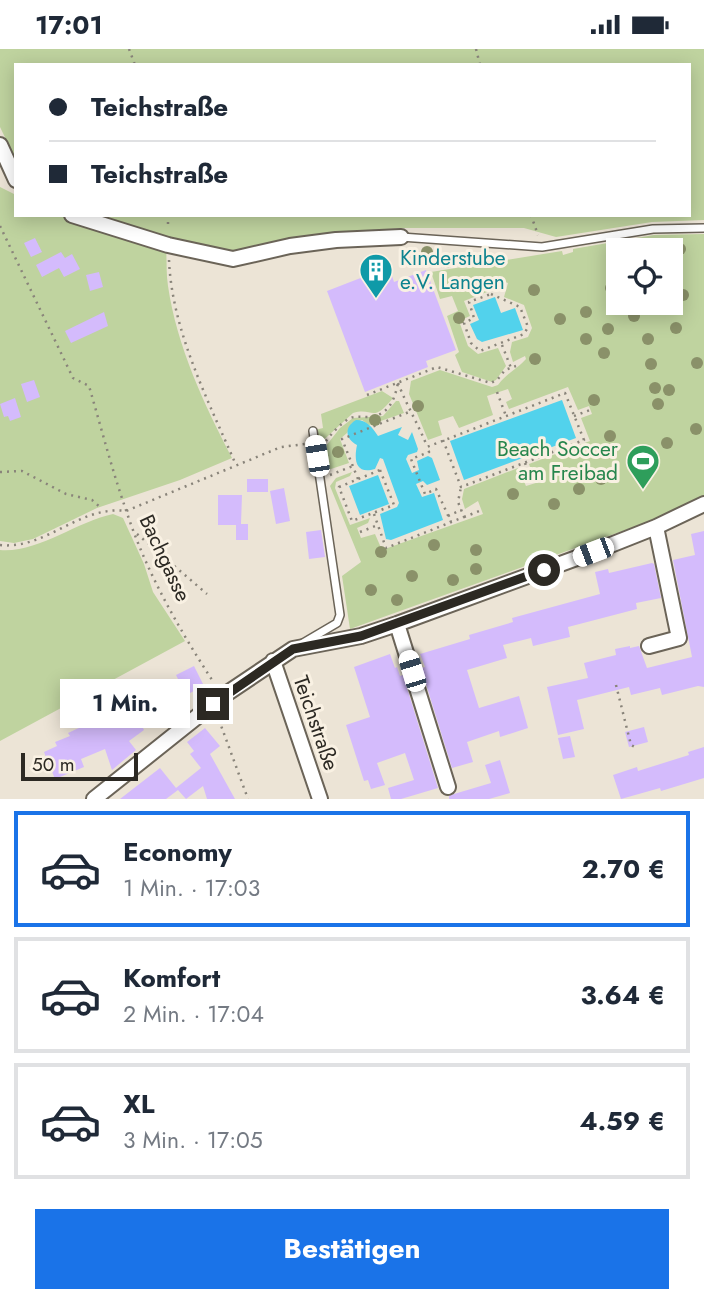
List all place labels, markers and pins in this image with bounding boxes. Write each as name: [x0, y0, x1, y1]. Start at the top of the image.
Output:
place label: Kinderstube e.V. Langen: [400, 243, 506, 297]
building icon: Kinderstube e.V. Langen: [357, 251, 395, 300]
place label: Beach Soccer am Freibad: [497, 434, 619, 488]
sports icon: Beach Soccer am Freibad: [624, 442, 662, 491]

